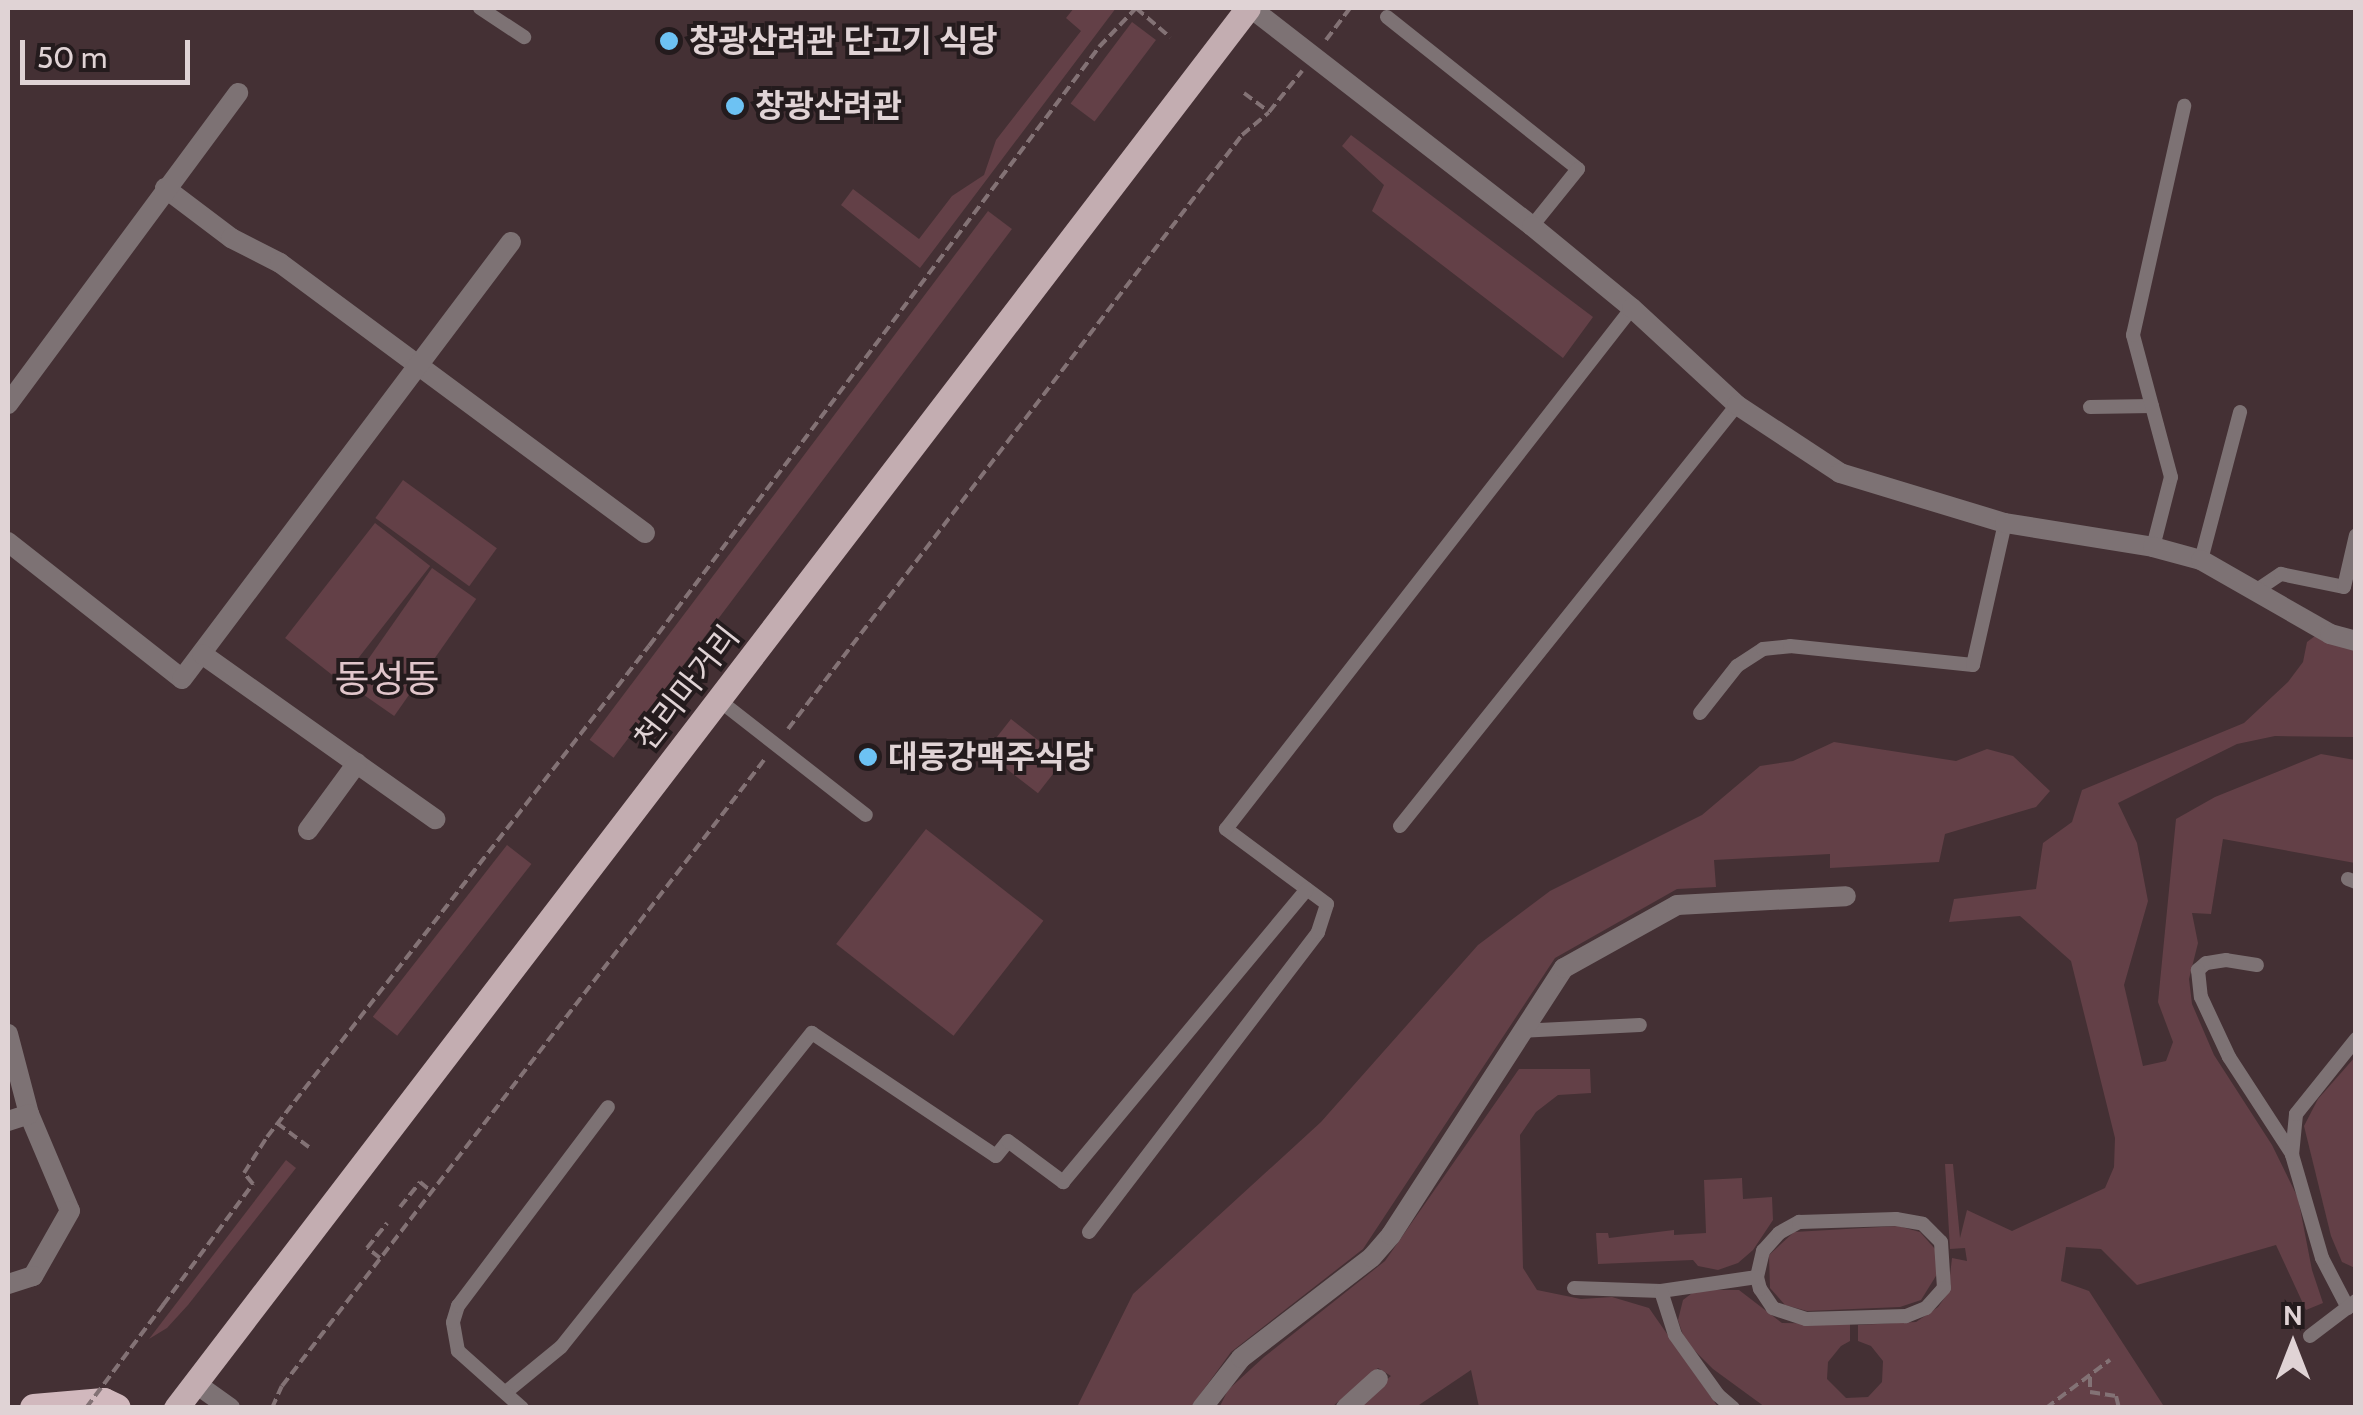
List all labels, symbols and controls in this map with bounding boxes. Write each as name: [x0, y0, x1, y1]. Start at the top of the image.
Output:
scale bar: [25, 20, 195, 82]
place label: 창광산려관 단고기 식당: [689, 22, 998, 60]
marker: 창광산려관 단고기 식당: [658, 30, 680, 52]
text: 50 m: [37, 39, 107, 76]
place label: 창광산려관: [755, 87, 902, 125]
marker: 창광산려관: [724, 95, 746, 117]
street label: 천리마거리: [627, 618, 747, 758]
district label: 동성동: [335, 656, 439, 702]
place label: 대동강맥주식당: [888, 738, 1094, 776]
marker: 대동강맥주식당: [857, 746, 879, 768]
north arrow: [2243, 1295, 2343, 1395]
text: N: [2283, 1298, 2303, 1332]

